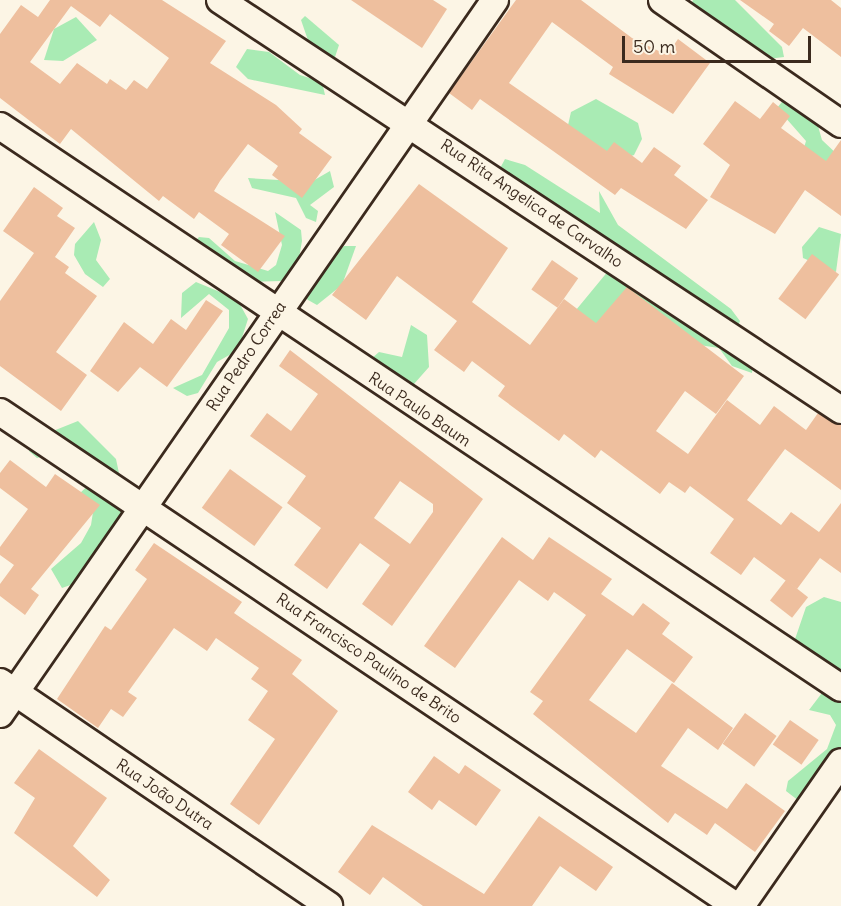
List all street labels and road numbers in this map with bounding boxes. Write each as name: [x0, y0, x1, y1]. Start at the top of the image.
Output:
street label: Rua Rita Angelica de Carvalho: [437, 135, 627, 271]
street label: Rua Pedro Correa: [202, 297, 290, 415]
street label: Rua Paulo Baum: [365, 368, 475, 450]
street label: Rua Francisco Paulino de Brito: [273, 589, 465, 727]
street label: Rua João Dutra: [113, 754, 217, 834]

